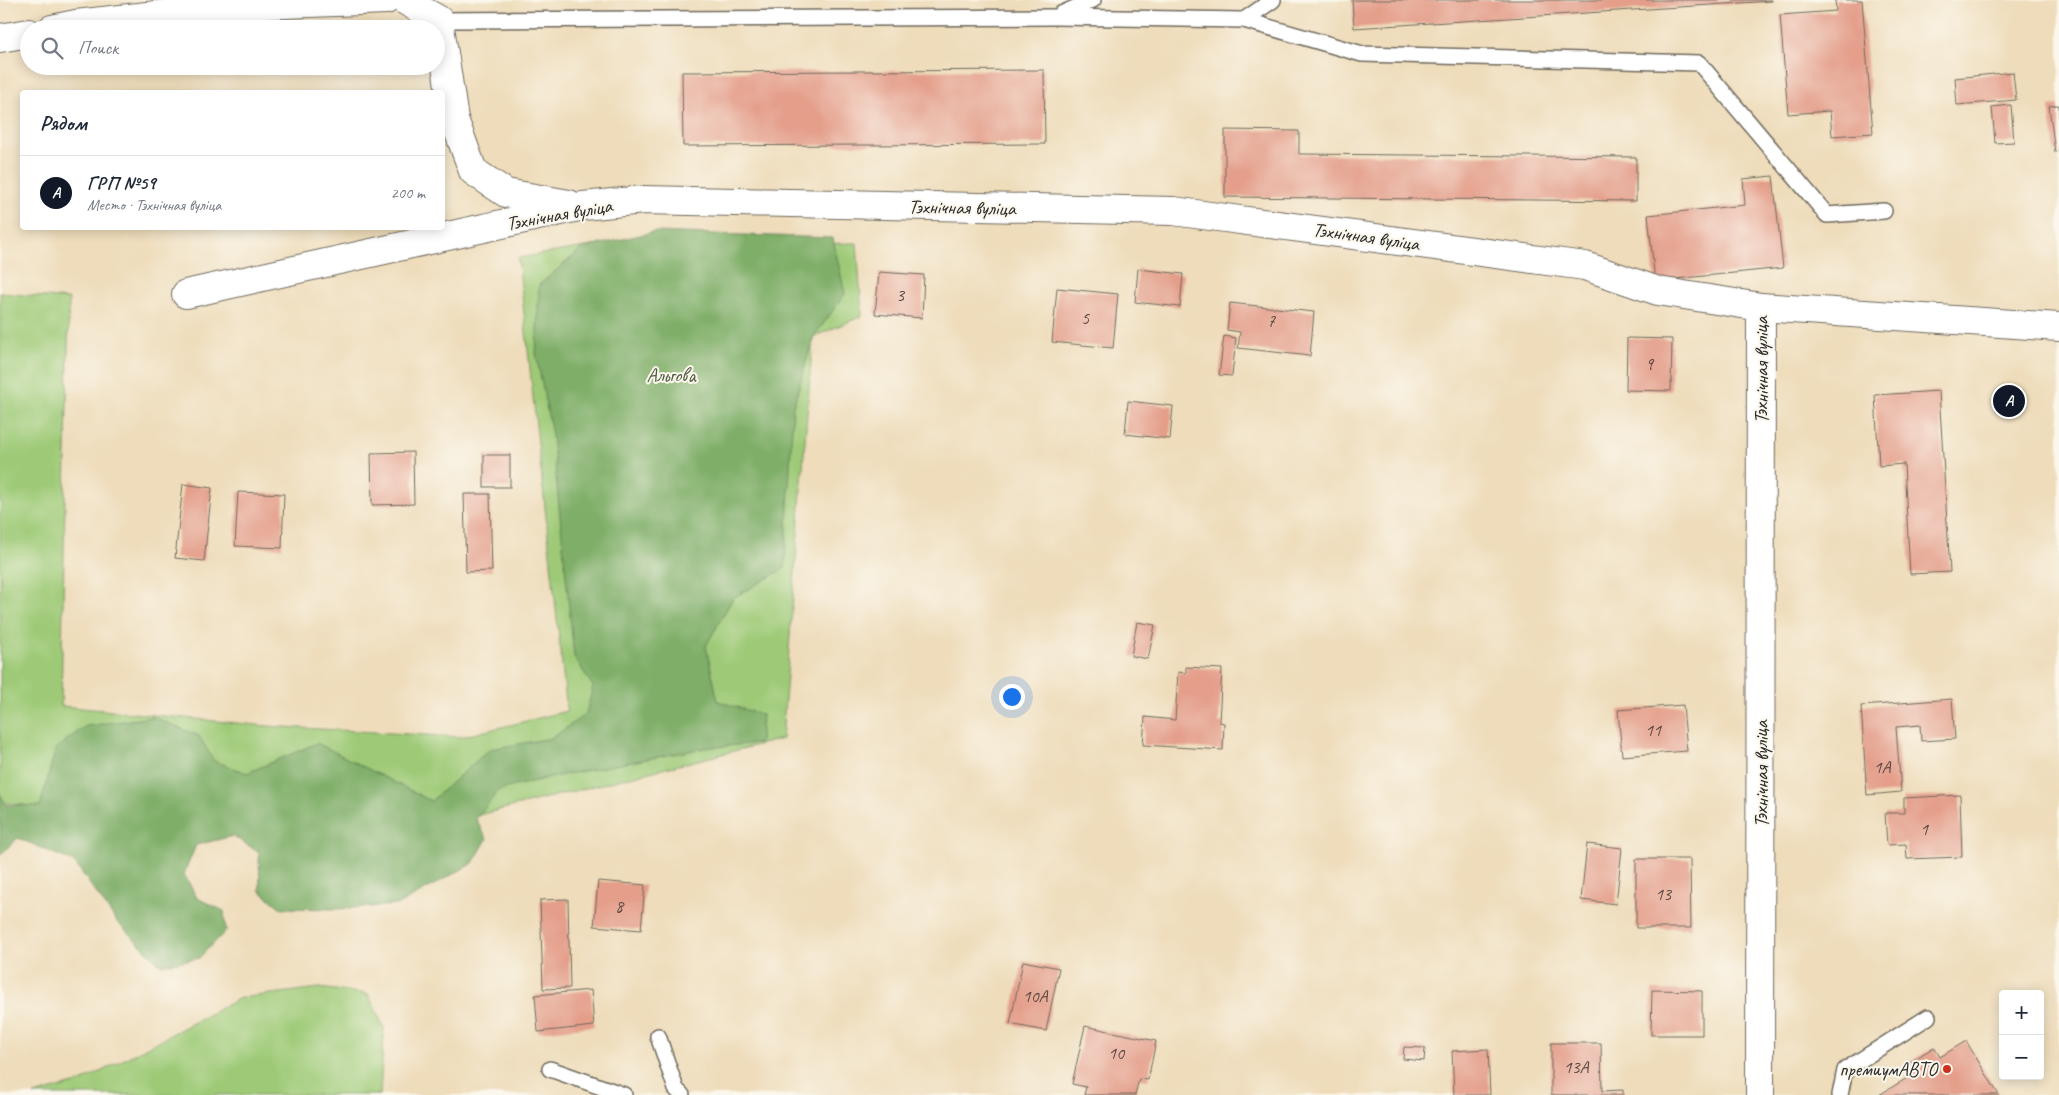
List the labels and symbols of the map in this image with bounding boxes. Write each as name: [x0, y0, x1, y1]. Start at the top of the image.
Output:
street label: Тэхнічная вуліца: [504, 193, 615, 236]
street label: Тэхнічная вуліца: [908, 194, 1017, 221]
street label: Тэхнічная вуліца: [1311, 217, 1422, 257]
house number: 3: [896, 284, 906, 306]
house number: 5: [1081, 307, 1090, 329]
house number: 7: [1267, 310, 1276, 332]
street label: Тэхнічная вуліца: [1749, 315, 1774, 424]
house number: 9: [1645, 353, 1655, 375]
park label: Альгова: [647, 363, 697, 388]
pin: A: [1993, 382, 2025, 420]
your location: [999, 684, 1025, 710]
house number: 11: [1645, 719, 1662, 741]
street label: Тэхнічная вуліца: [1749, 719, 1774, 828]
house number: 1А: [1873, 756, 1892, 778]
house number: 1: [1920, 818, 1929, 840]
house number: 13: [1655, 883, 1673, 905]
house number: 8: [615, 895, 625, 917]
house number: 10А: [1022, 985, 1049, 1007]
house number: 10: [1108, 1042, 1126, 1064]
house number: 13А: [1563, 1056, 1590, 1078]
place label: премиумАВТО: [1839, 1057, 1939, 1082]
marker: премиумАВТО: [1941, 1063, 1953, 1075]

